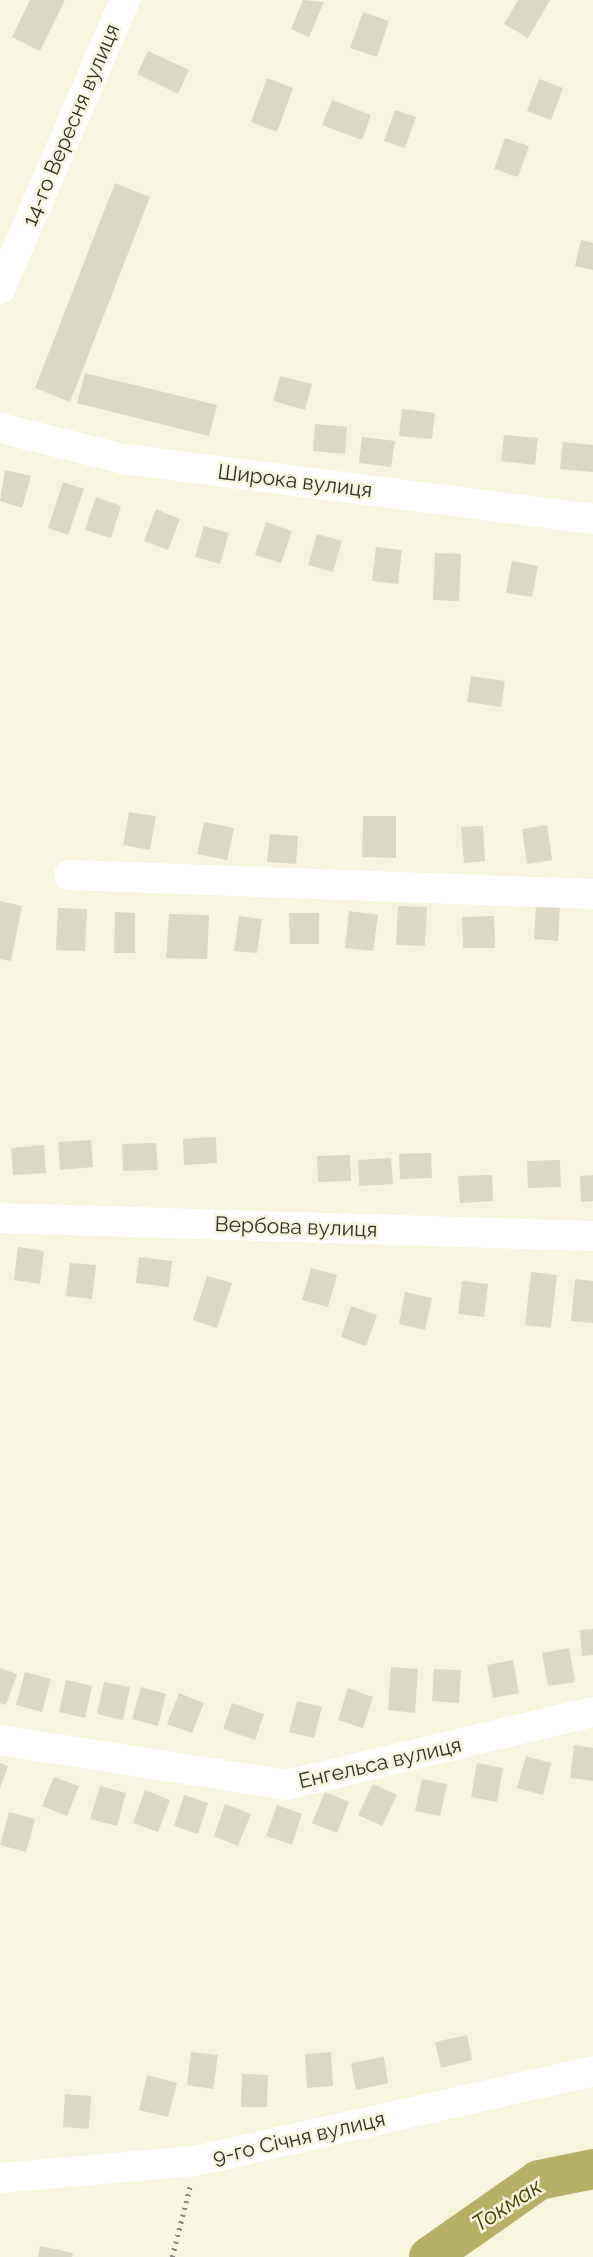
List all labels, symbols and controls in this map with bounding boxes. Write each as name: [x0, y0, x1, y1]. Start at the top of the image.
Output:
street label: 14-го Вересня вулиця: [17, 20, 125, 230]
street label: Широка вулиця: [216, 459, 374, 503]
street label: Вербова вулиця: [214, 1212, 378, 1242]
street label: Енгельса вулиця: [296, 1732, 464, 1794]
street label: 9-го Січня вулиця: [210, 2106, 388, 2170]
water label: Токмак: [467, 2172, 547, 2238]

